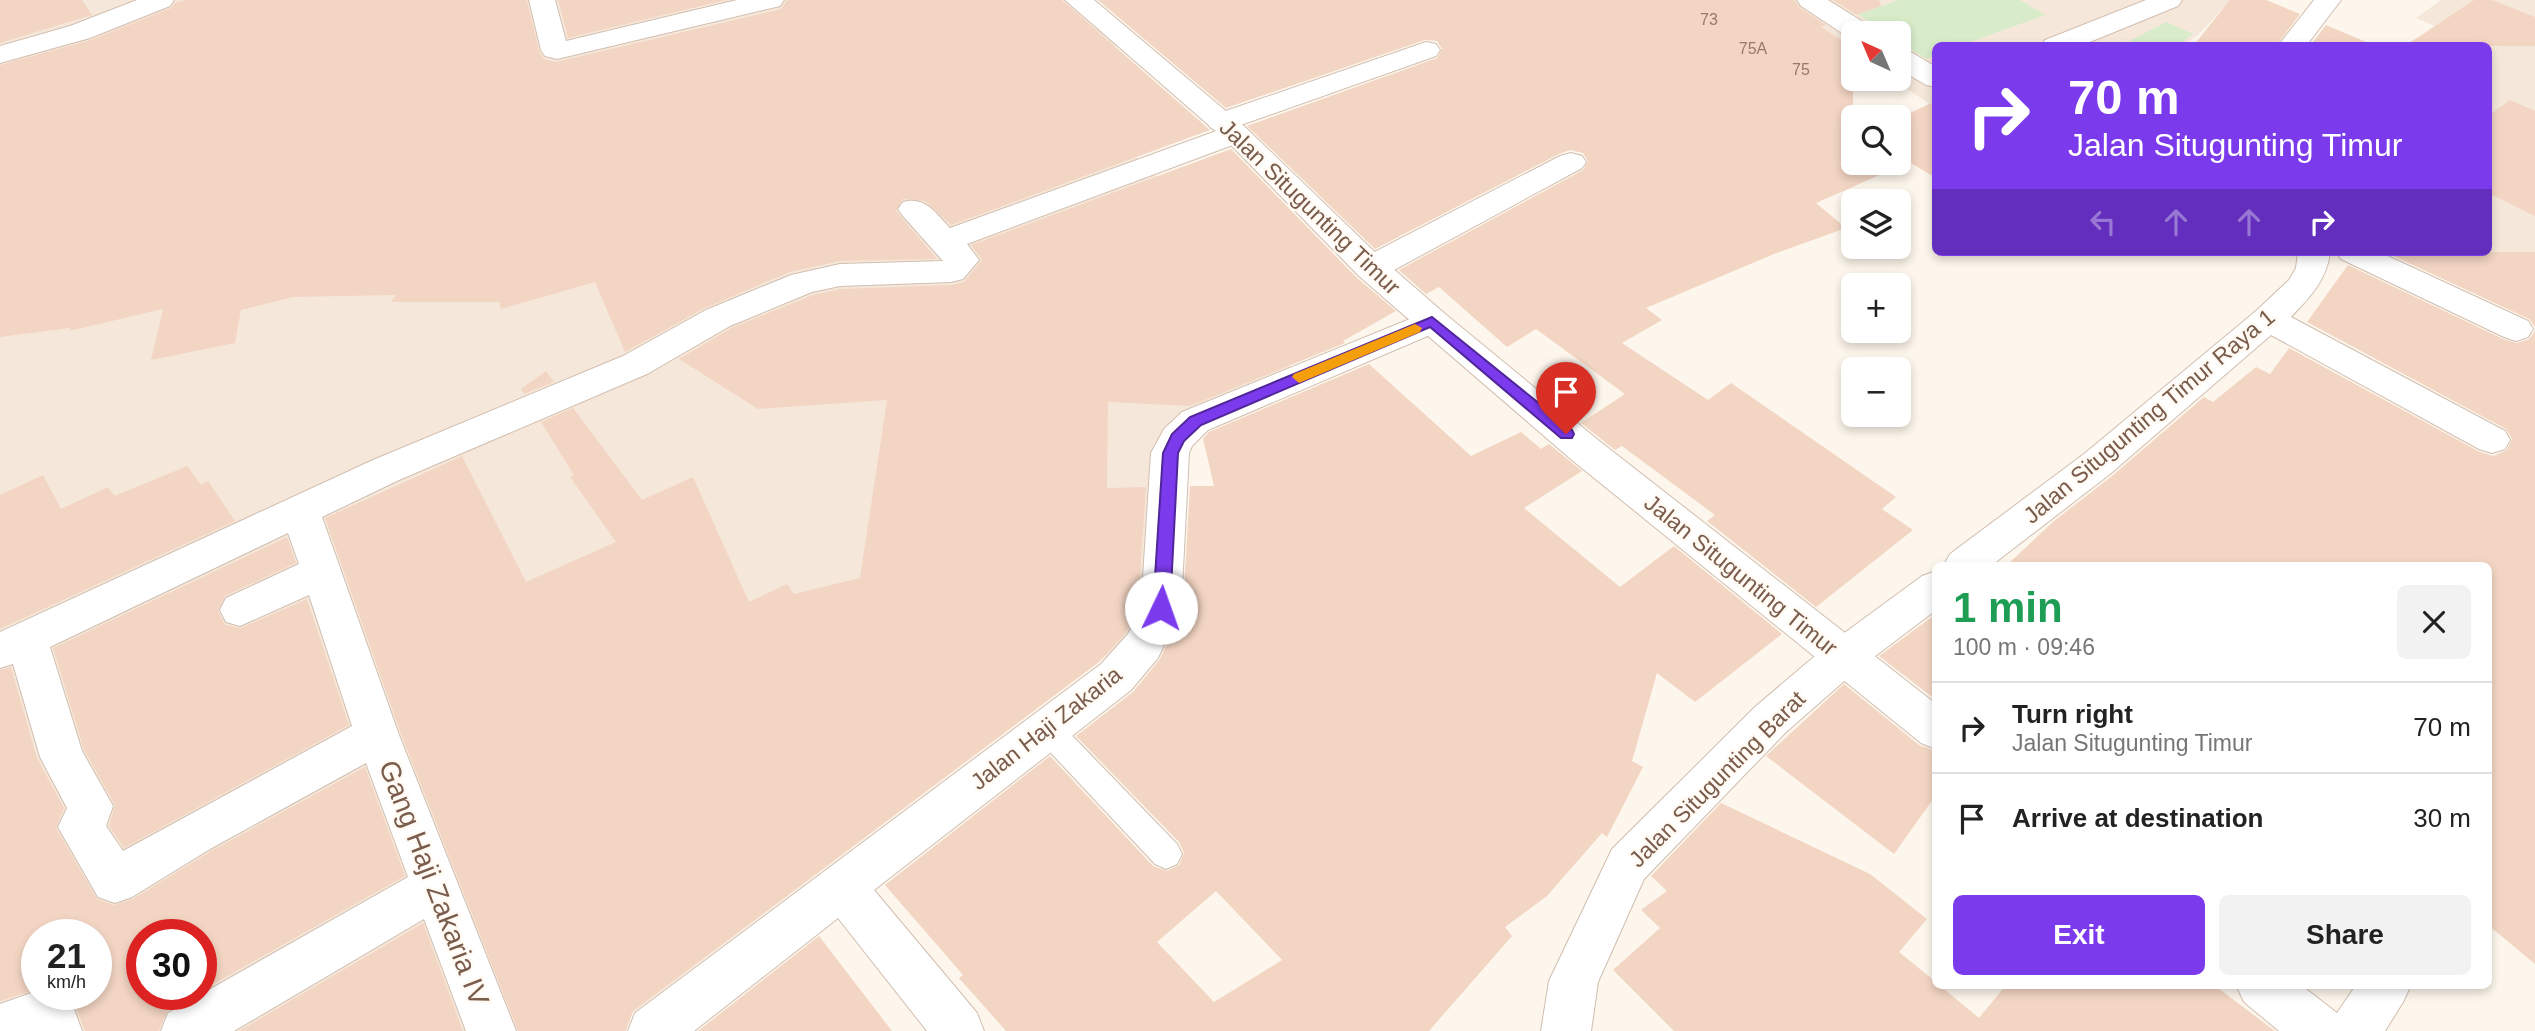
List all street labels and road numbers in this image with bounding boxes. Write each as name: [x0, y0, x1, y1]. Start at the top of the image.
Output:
street label: Jalan Situgunting Timur: [1215, 114, 1406, 300]
street label: Jalan Situgunting Timur Raya 1: [2018, 303, 2280, 529]
street label: Jalan Situgunting Timur: [1639, 489, 1843, 661]
street label: Jalan Haji Zakaria: [965, 661, 1127, 795]
street label: Jalan Situgunting Barat: [1624, 685, 1811, 872]
street label: Gang Haji Zakaria IV: [373, 756, 495, 1010]

